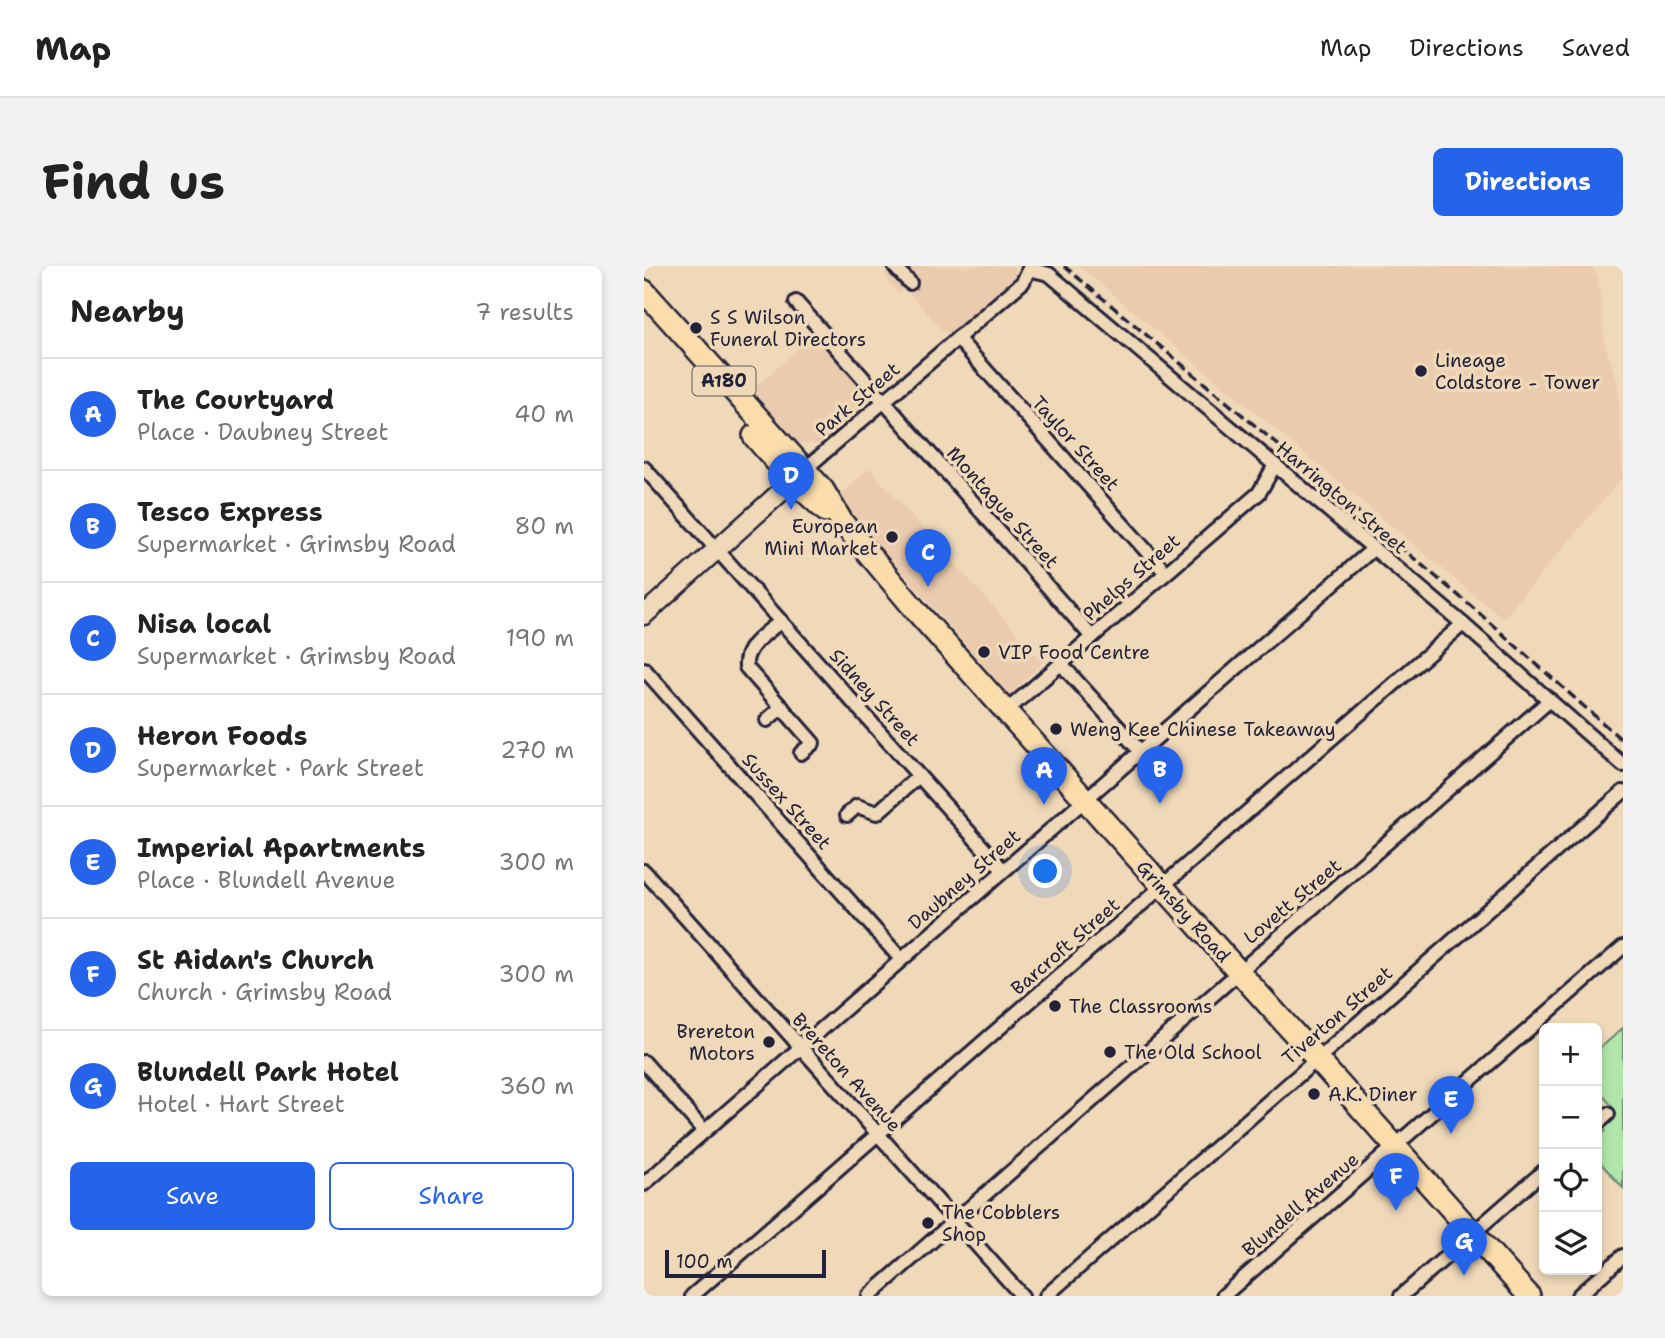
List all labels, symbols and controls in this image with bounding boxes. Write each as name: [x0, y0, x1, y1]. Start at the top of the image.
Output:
text: Map: [35, 26, 111, 71]
text: Map: [1320, 32, 1371, 64]
text: Directions: [1409, 32, 1524, 64]
text: Saved: [1562, 32, 1630, 64]
button: Directions: [1433, 148, 1623, 216]
text: Find us: [42, 149, 225, 215]
text: Nearby: [70, 291, 185, 332]
text: 7 results: [475, 297, 574, 327]
place label: S S Wilson Funeral Directors: [710, 305, 866, 352]
marker: S S Wilson Funeral Directors: [688, 320, 704, 336]
place label: Lineage Coldstore - Tower: [1435, 348, 1600, 395]
street label: Park Street: [810, 357, 905, 442]
marker: Lineage Coldstore - Tower: [1413, 363, 1429, 379]
road number: A180: [692, 366, 756, 396]
text: The Courtyard: [137, 382, 334, 417]
street label: Taylor Street: [1026, 390, 1125, 496]
text: A: [84, 399, 102, 429]
text: 40 m: [514, 399, 574, 429]
text: Place · Daubney Street: [137, 417, 389, 447]
street label: Harrington Street: [1271, 435, 1412, 559]
street label: Montague Street: [941, 441, 1064, 574]
pin: D: [768, 452, 814, 510]
text: Tesco Express: [137, 494, 323, 529]
text: B: [86, 511, 100, 541]
text: 80 m: [515, 511, 574, 541]
place label: European Mini Market: [764, 514, 878, 561]
street label: Phelps Street: [1078, 528, 1185, 626]
text: Supermarket · Grimsby Road: [137, 529, 456, 559]
marker: European Mini Market: [884, 529, 900, 545]
pin: C: [905, 529, 951, 587]
text: Nisa local: [137, 606, 271, 641]
text: C: [86, 623, 100, 653]
text: 190 m: [506, 623, 574, 653]
place label: VIP Food Centre: [998, 640, 1150, 665]
text: Supermarket · Grimsby Road: [137, 641, 456, 671]
street label: Sidney Street: [824, 643, 925, 751]
marker: VIP Food Centre: [976, 644, 992, 660]
place label: Weng Kee Chinese Takeaway: [1070, 717, 1336, 742]
text: Heron Foods: [137, 718, 307, 753]
marker: Weng Kee Chinese Takeaway: [1048, 721, 1064, 737]
text: D: [85, 735, 101, 765]
text: 270 m: [500, 735, 574, 765]
pin: B: [1137, 746, 1183, 804]
pin: A: [1021, 747, 1067, 805]
street label: Sussex Street: [737, 748, 837, 855]
text: Supermarket · Park Street: [137, 753, 424, 783]
street label: Daubney Street: [903, 824, 1026, 935]
text: Imperial Apartments: [137, 830, 426, 865]
text: E: [85, 847, 101, 877]
text: 300 m: [499, 847, 574, 877]
street label: Lovett Street: [1238, 853, 1346, 950]
your location: [1028, 854, 1062, 888]
street label: Grimsby Road: [1131, 855, 1236, 968]
text: Place · Blundell Avenue: [137, 865, 396, 895]
street label: Barcroft Street: [1006, 892, 1125, 1001]
text: St Aidan's Church: [137, 942, 374, 977]
text: F: [86, 959, 100, 989]
text: 300 m: [499, 959, 574, 989]
street label: Tiverton Street: [1277, 961, 1398, 1070]
text: Church · Grimsby Road: [137, 977, 392, 1007]
place label: The Classrooms: [1069, 994, 1212, 1019]
marker: The Classrooms: [1047, 998, 1063, 1014]
street label: Brereton Avenue: [786, 1007, 907, 1137]
place label: Brereton Motors: [676, 1019, 755, 1066]
map controls: [1539, 1023, 1602, 1275]
button: +: [1539, 1023, 1602, 1086]
marker: Brereton Motors: [761, 1034, 777, 1050]
place label: The Old School: [1124, 1040, 1262, 1065]
marker: The Old School: [1102, 1044, 1118, 1060]
text: Blundell Park Hotel: [137, 1054, 399, 1089]
text: G: [84, 1071, 102, 1101]
text: 360 m: [499, 1071, 574, 1101]
pin: E: [1428, 1076, 1474, 1134]
place label: A.K. Diner: [1328, 1082, 1418, 1107]
marker: A.K. Diner: [1306, 1086, 1322, 1102]
button: −: [1539, 1086, 1602, 1149]
text: Hotel · Hart Street: [137, 1089, 345, 1119]
street label: Blundell Avenue: [1237, 1147, 1364, 1262]
button: locate: [1539, 1149, 1602, 1212]
pin: F: [1373, 1153, 1419, 1211]
button: Save: [70, 1162, 315, 1230]
button: Share: [329, 1162, 574, 1230]
place label: The Cobblers Shop: [942, 1200, 1060, 1247]
button: layers: [1539, 1212, 1602, 1275]
marker: The Cobblers Shop: [920, 1215, 936, 1231]
pin: G: [1441, 1218, 1487, 1276]
scale bar: [665, 1247, 826, 1279]
text: 100 m: [676, 1249, 733, 1274]

